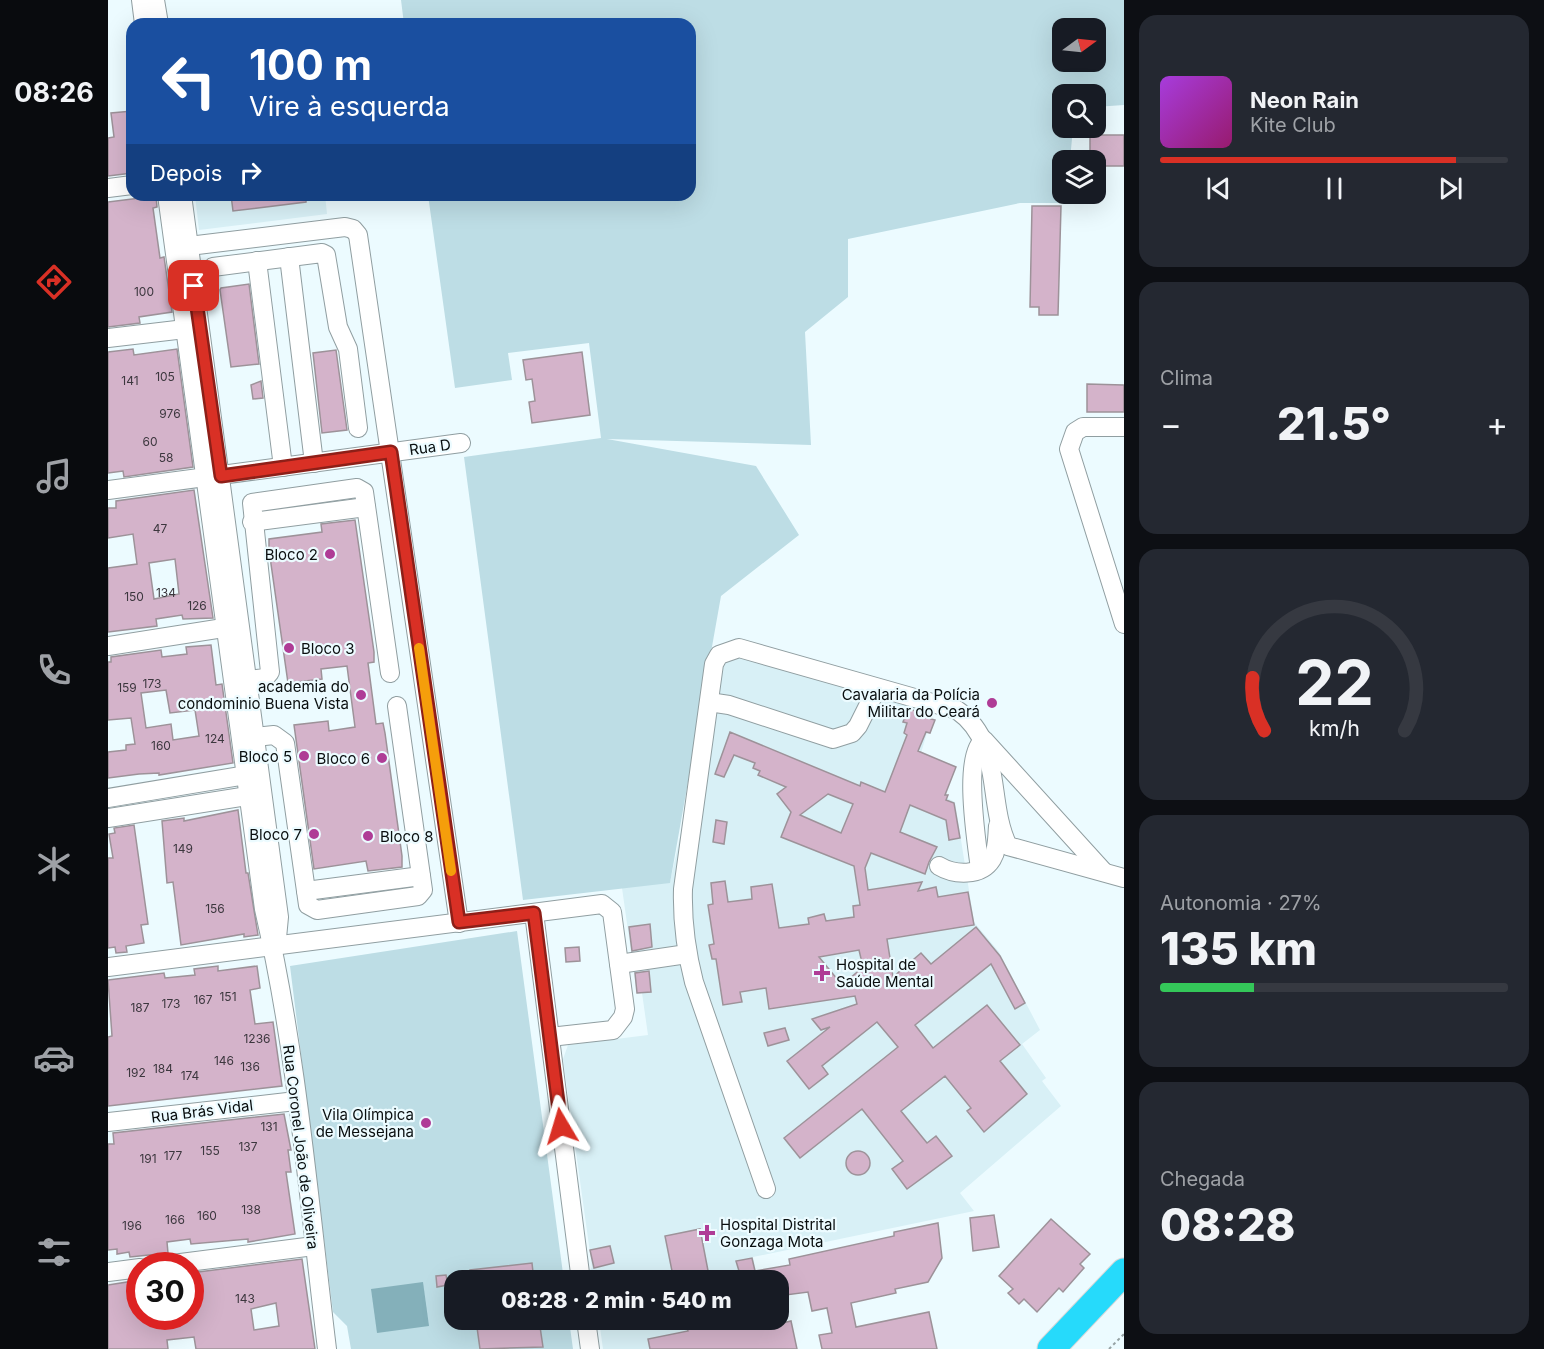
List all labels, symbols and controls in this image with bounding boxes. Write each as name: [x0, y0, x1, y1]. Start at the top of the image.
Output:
north arrow: [1052, 18, 1106, 72]
map controls: [1052, 18, 1106, 204]
text: 100 m: [249, 39, 372, 90]
icon: left: [150, 42, 228, 120]
text: 08:26: [14, 76, 94, 109]
button: search: [1052, 84, 1106, 138]
text: Neon Rain: [1250, 87, 1359, 113]
text: Vire à esquerda: [249, 90, 450, 123]
text: Kite Club: [1250, 113, 1336, 137]
button: layers: [1052, 150, 1106, 204]
icon: right: [234, 156, 267, 189]
text: Depois: [150, 160, 222, 186]
icon: previous: [1202, 172, 1235, 205]
icon: pause: [1318, 172, 1351, 205]
icon: next: [1434, 172, 1467, 205]
pin: [168, 260, 219, 311]
icon: directions: [33, 261, 75, 303]
icon: arrive: [177, 269, 210, 302]
house number: 100: [134, 284, 154, 299]
text: Clima: [1160, 366, 1213, 390]
house number: 105: [155, 369, 175, 384]
house number: 141: [121, 373, 139, 388]
text: 21.5°: [1277, 396, 1391, 451]
text: −: [1160, 404, 1182, 444]
text: +: [1486, 404, 1508, 444]
house number: 976: [159, 406, 181, 421]
house number: 60: [142, 434, 158, 449]
street label: Rua D: [408, 435, 452, 459]
house number: 58: [159, 450, 173, 465]
icon: music: [33, 455, 75, 497]
house number: 47: [153, 521, 167, 536]
place label: Bloco 2: [265, 545, 318, 564]
marker: Bloco 2: [323, 547, 337, 561]
house number: 134: [156, 585, 176, 600]
house number: 150: [124, 589, 144, 604]
house number: 126: [187, 598, 207, 613]
place label: Bloco 3: [301, 639, 355, 658]
marker: Bloco 3: [282, 641, 296, 655]
text: 22: [1295, 646, 1373, 721]
icon: phone: [33, 649, 75, 691]
house number: 173: [143, 676, 161, 691]
place label: academia do condominio Buena Vista: [178, 677, 349, 713]
house number: 159: [117, 680, 137, 695]
place label: Cavalaria da Polícia Militar do Ceará: [842, 685, 980, 721]
marker: academia do condominio Buena Vista: [354, 688, 368, 702]
marker: Cavalaria da Polícia Militar do Ceará: [985, 696, 999, 710]
text: km/h: [1309, 716, 1359, 742]
house number: 124: [205, 731, 225, 746]
house number: 160: [151, 738, 171, 753]
place label: Bloco 5: [239, 747, 292, 766]
marker: Bloco 5: [297, 749, 311, 763]
place label: Bloco 6: [316, 749, 370, 768]
marker: Bloco 6: [375, 751, 389, 765]
place label: Bloco 7: [249, 825, 302, 844]
marker: Bloco 7: [307, 827, 321, 841]
place label: Bloco 8: [380, 827, 434, 846]
marker: Bloco 8: [361, 829, 375, 843]
house number: 149: [173, 841, 193, 856]
icon: climate: [33, 843, 75, 885]
text: Autonomia · 27%: [1160, 891, 1322, 915]
house number: 156: [205, 901, 225, 916]
text: 135 km: [1160, 921, 1317, 976]
place label: Hospital de Saúde Mental: [836, 955, 933, 991]
marker: Hospital de Saúde Mental: [813, 964, 831, 982]
house number: 151: [219, 989, 237, 1004]
house number: 167: [193, 992, 213, 1007]
house number: 173: [162, 996, 180, 1011]
house number: 187: [130, 1000, 150, 1015]
house number: 1236: [243, 1031, 271, 1046]
icon: car: [33, 1037, 75, 1079]
street label: Rua Coronel João de Oliveira: [279, 1044, 323, 1250]
house number: 146: [214, 1053, 234, 1068]
house number: 136: [240, 1059, 260, 1074]
house number: 184: [153, 1061, 173, 1076]
house number: 192: [126, 1065, 146, 1080]
house number: 174: [181, 1068, 200, 1083]
position arrow: [529, 1094, 593, 1158]
street label: Rua Brás Vidal: [150, 1095, 254, 1127]
place label: Vila Olímpica de Messejana: [316, 1105, 414, 1141]
marker: Vila Olímpica de Messejana: [419, 1116, 433, 1130]
house number: 131: [260, 1119, 278, 1134]
house number: 137: [238, 1139, 258, 1154]
house number: 155: [200, 1143, 220, 1158]
house number: 177: [164, 1148, 183, 1163]
house number: 191: [139, 1151, 157, 1166]
text: Chegada: [1160, 1167, 1245, 1191]
text: 08:28: [1160, 1197, 1295, 1252]
house number: 138: [241, 1202, 261, 1217]
house number: 160: [197, 1208, 217, 1223]
house number: 166: [165, 1212, 185, 1227]
place label: Hospital Distrital Gonzaga Mota: [720, 1215, 836, 1251]
house number: 196: [122, 1218, 142, 1233]
marker: Hospital Distrital Gonzaga Mota: [698, 1224, 716, 1242]
icon: filters: [33, 1231, 75, 1273]
speed limit sign: 30: [126, 1252, 204, 1330]
text: 08:28 · 2 min · 540 m: [501, 1287, 732, 1313]
house number: 143: [235, 1291, 255, 1306]

